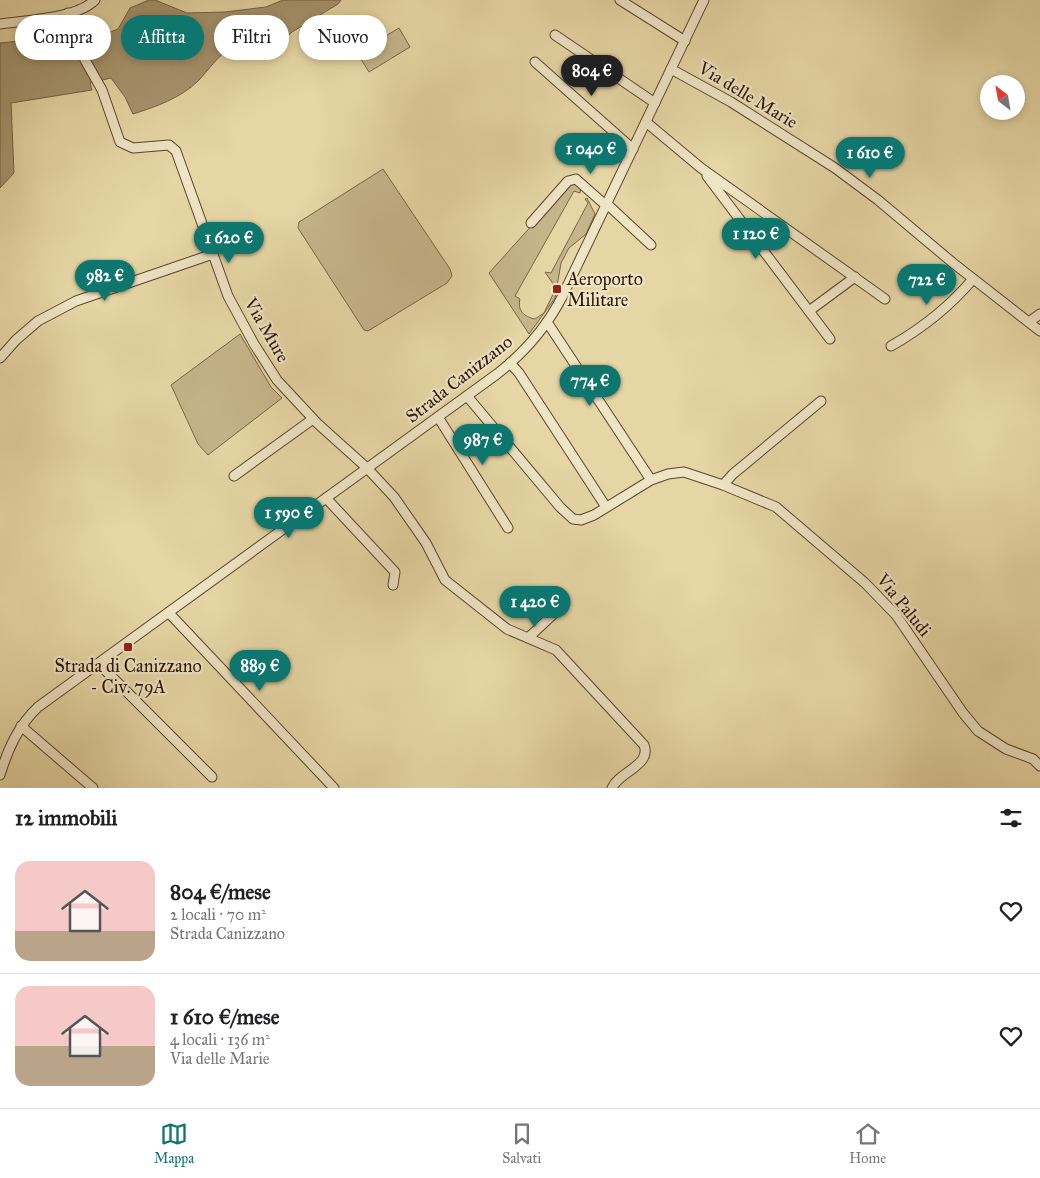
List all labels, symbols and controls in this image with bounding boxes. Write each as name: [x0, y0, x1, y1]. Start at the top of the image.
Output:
chip: Compra: [15, 15, 111, 60]
chip: Affitta: [121, 15, 204, 60]
chip: Filtri: [214, 15, 289, 60]
chip: Nuovo: [299, 15, 387, 60]
pin: 804 €: [557, 54, 627, 97]
street label: Via delle Marie: [694, 56, 802, 133]
text: 804 €: [572, 61, 612, 80]
north arrow: [980, 75, 1025, 120]
map controls: [980, 75, 1025, 120]
pin: 1 040 €: [545, 132, 637, 175]
pin: 1 610 €: [824, 136, 916, 179]
text: 1 040 €: [566, 139, 616, 158]
text: 1 610 €: [847, 143, 893, 162]
pin: 1 120 €: [710, 218, 802, 260]
pin: 1 620 €: [183, 222, 275, 264]
text: 1 120 €: [733, 224, 779, 243]
text: 1 620 €: [205, 228, 253, 247]
pin: 982 €: [70, 260, 140, 302]
pin: 722 €: [892, 264, 962, 306]
text: 982 €: [86, 266, 124, 285]
place label: Aeroporto Militare: [566, 268, 643, 311]
text: 722 €: [908, 270, 946, 289]
marker: Aeroporto Militare: [551, 283, 563, 295]
street label: Via Mure: [239, 293, 294, 366]
street label: Strada Canizzano: [401, 331, 517, 427]
pin: 774 €: [555, 364, 625, 407]
text: 774 €: [571, 371, 609, 390]
pin: 987 €: [448, 424, 518, 466]
text: 987 €: [464, 430, 502, 449]
pin: 1 590 €: [243, 496, 335, 539]
text: 1 590 €: [265, 503, 313, 522]
street label: Via Paludi: [871, 568, 936, 641]
pin: 1 420 €: [489, 586, 581, 628]
text: 1 420 €: [510, 592, 560, 611]
marker: Strada di Canizzano - Civ. 79A: [122, 641, 134, 653]
pin: 889 €: [225, 650, 295, 692]
place label: Strada di Canizzano - Civ. 79A: [54, 655, 202, 698]
text: 889 €: [241, 656, 279, 675]
icon: filters: [997, 804, 1025, 832]
text: 12 immobili: [15, 805, 117, 831]
text: 804 €/mese: [170, 879, 271, 905]
icon: home: [55, 881, 115, 941]
icon: heart: [997, 897, 1025, 925]
text: 2 locali · 70 m²: [170, 905, 266, 924]
text: Strada Canizzano: [170, 924, 285, 943]
text: 1 610 €/mese: [170, 1004, 280, 1030]
icon: home: [55, 1006, 115, 1066]
icon: heart: [997, 1022, 1025, 1050]
text: 4 locali · 136 m²: [170, 1030, 270, 1049]
text: Via delle Marie: [170, 1049, 269, 1068]
tab: Mappa: [154, 1120, 194, 1167]
tab: Salvati: [502, 1120, 541, 1167]
tab: Home: [849, 1120, 886, 1167]

